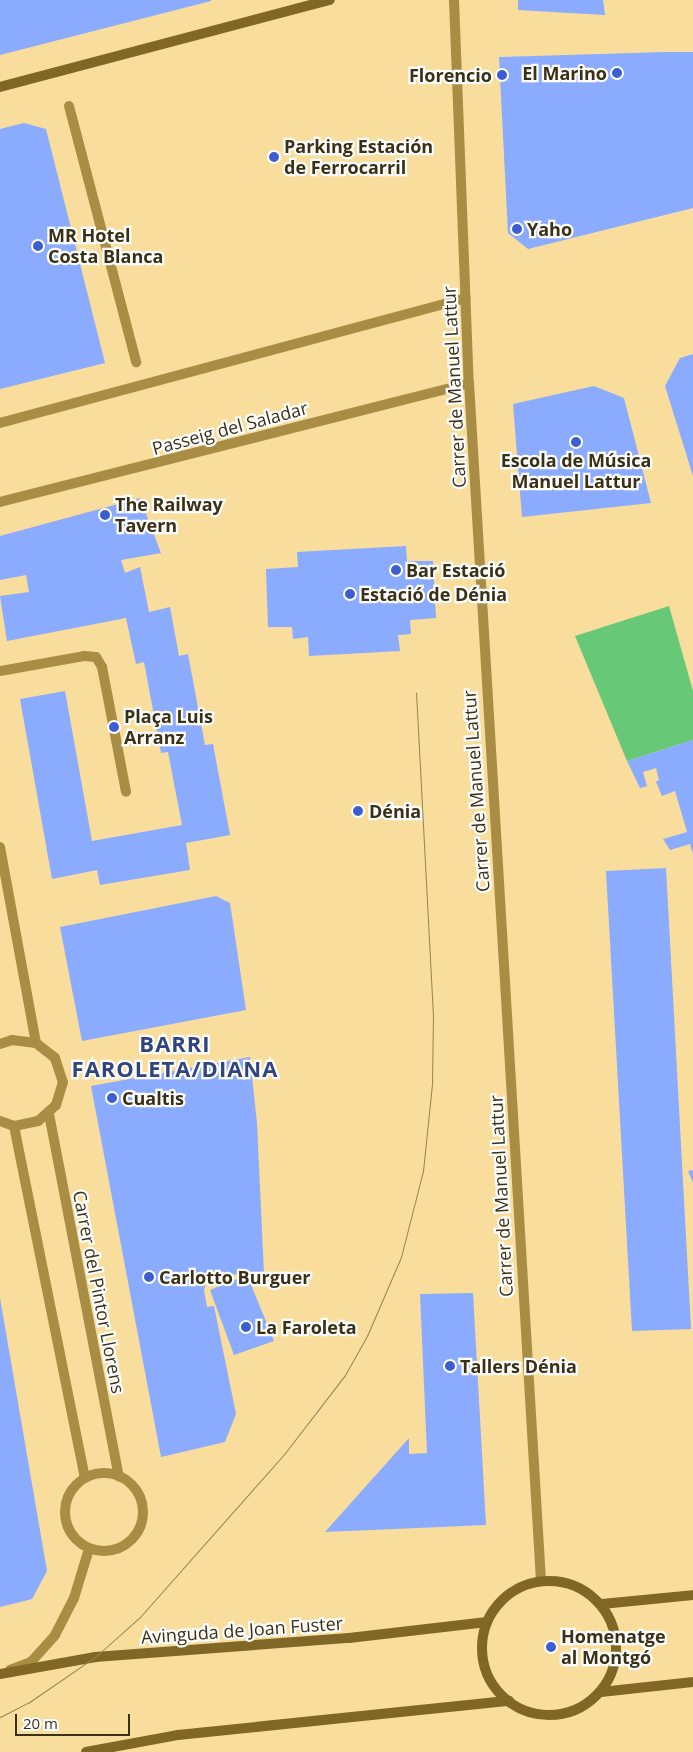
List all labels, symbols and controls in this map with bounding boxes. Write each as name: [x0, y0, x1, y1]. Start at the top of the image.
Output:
place label: El Marino: [522, 62, 607, 84]
place label: Florencio: [409, 64, 492, 86]
marker: El Marino: [611, 67, 623, 79]
marker: Florencio: [496, 69, 508, 81]
place label: Parking Estación de Ferrocarril: [284, 136, 433, 178]
marker: Parking Estación de Ferrocarril: [268, 151, 280, 163]
place label: Yaho: [527, 218, 572, 240]
marker: Yaho: [511, 223, 523, 235]
place label: MR Hotel Costa Blanca: [48, 225, 163, 268]
marker: MR Hotel Costa Blanca: [32, 240, 44, 252]
street label: Carrer de Manuel Lattur: [438, 285, 470, 489]
street label: Passeig del Saladar: [150, 397, 310, 459]
marker: Escola de Música Manuel Lattur: [570, 436, 582, 448]
place label: Escola de Música Manuel Lattur: [501, 450, 651, 492]
place label: The Railway Tavern: [115, 494, 223, 536]
marker: The Railway Tavern: [99, 509, 111, 521]
place label: Bar Estació: [406, 559, 505, 581]
marker: Bar Estació: [390, 564, 402, 576]
place label: Estació de Dénia: [360, 583, 507, 605]
marker: Estació de Dénia: [344, 588, 356, 600]
street label: Carrer de Manuel Lattur: [458, 689, 494, 893]
place label: Plaça Luis Arranz: [124, 706, 213, 749]
marker: Plaça Luis Arranz: [108, 721, 120, 733]
place label: Dénia: [369, 800, 421, 822]
marker: Dénia: [351, 804, 365, 818]
district label: BARRI FAROLETA/DIANA: [70, 1030, 280, 1082]
place label: Cualtis: [122, 1087, 184, 1109]
marker: Cualtis: [106, 1092, 118, 1104]
street label: Carrer de Manuel Lattur: [485, 1094, 517, 1298]
street label: Carrer del Pintor Llorens: [69, 1189, 129, 1395]
place label: Carlotto Burguer: [159, 1266, 311, 1288]
marker: Carlotto Burguer: [143, 1271, 155, 1283]
place label: La Faroleta: [256, 1316, 357, 1338]
marker: La Faroleta: [240, 1321, 252, 1333]
place label: Tallers Dénia: [460, 1355, 577, 1377]
marker: Tallers Dénia: [444, 1360, 456, 1372]
street label: Avinguda de Joan Fuster: [140, 1612, 344, 1648]
place label: Homenatge al Montgó: [561, 1626, 666, 1668]
marker: Homenatge al Montgó: [545, 1641, 557, 1653]
scale bar: [18, 1704, 132, 1736]
text: 20 m: [23, 1713, 58, 1733]

